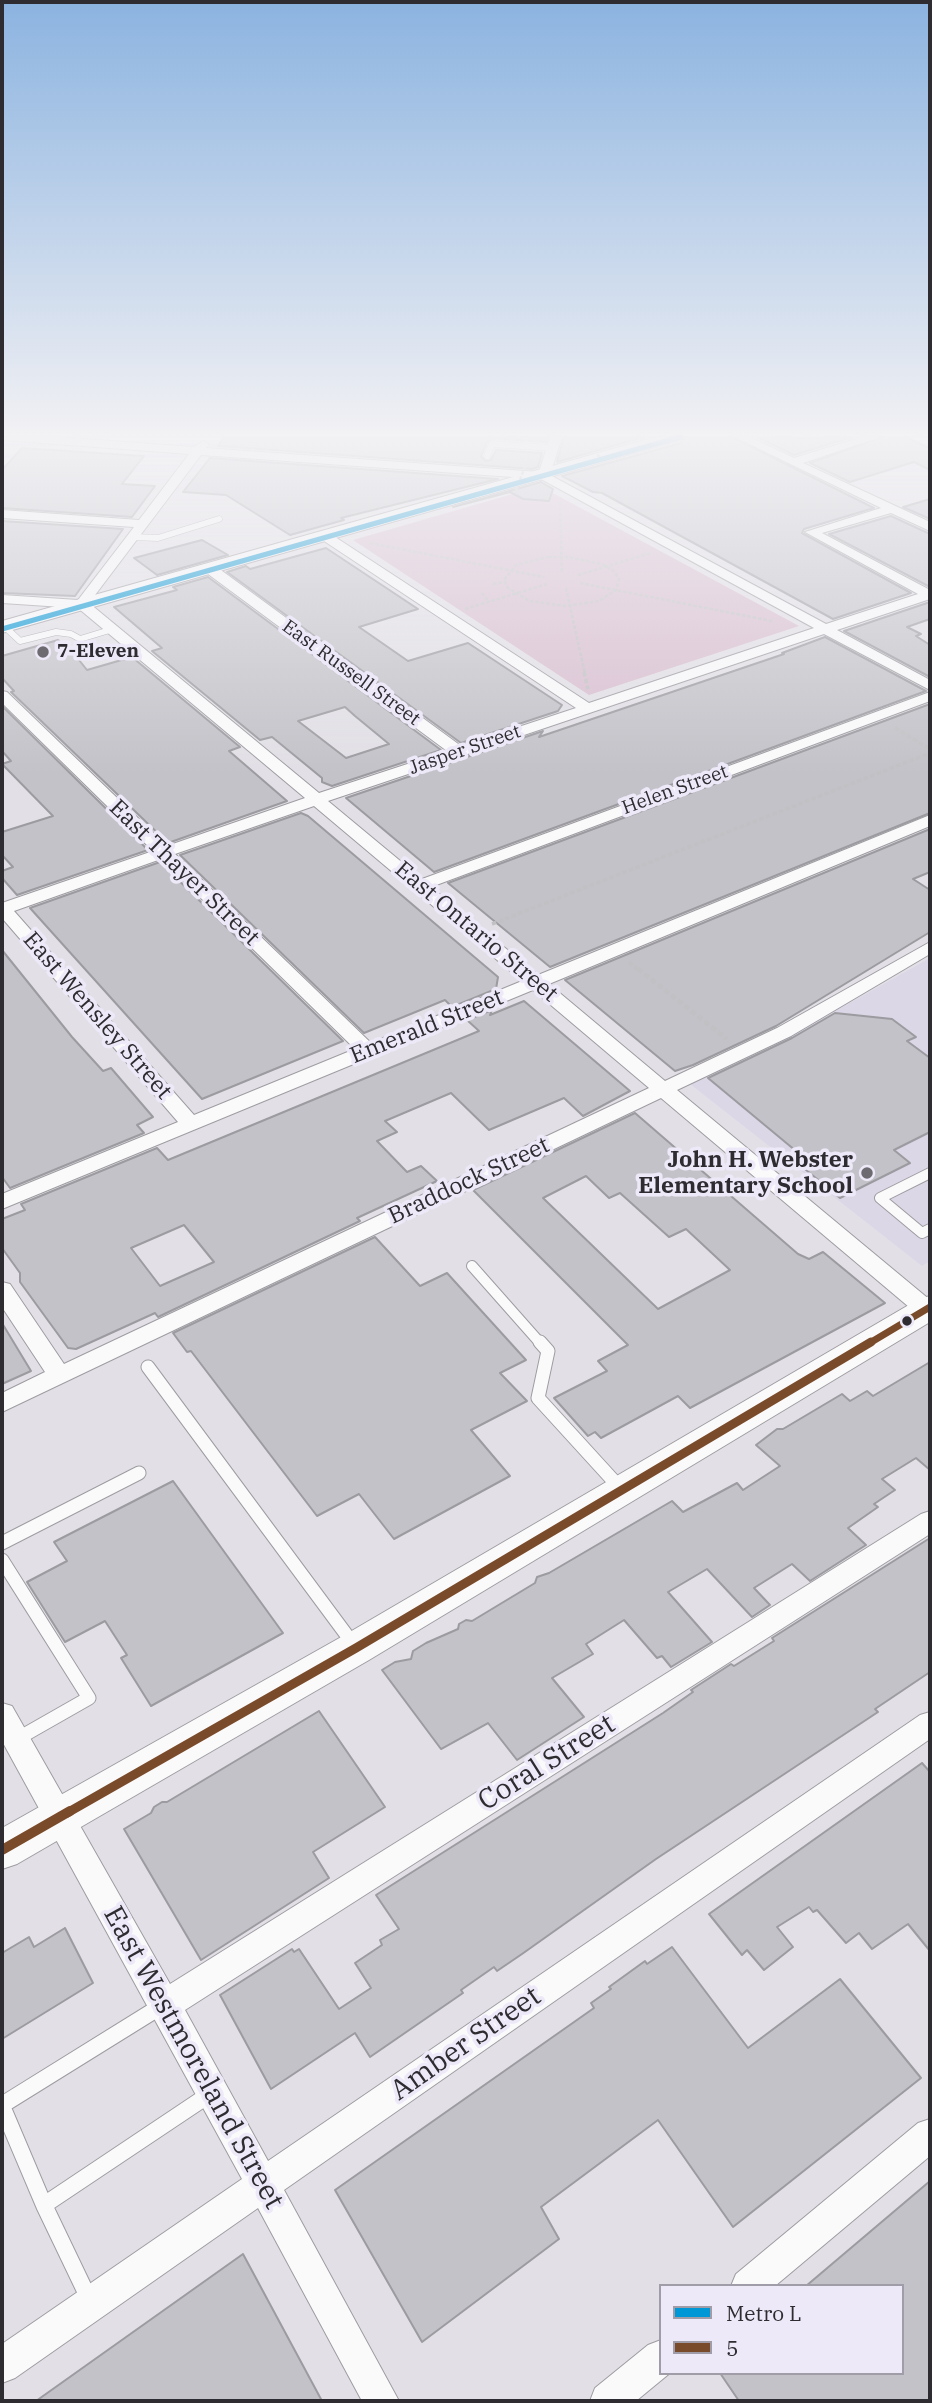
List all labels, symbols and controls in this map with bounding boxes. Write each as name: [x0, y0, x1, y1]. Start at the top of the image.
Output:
street label: East Russell Street: [278, 615, 424, 731]
place label: 7-Eleven: [57, 641, 139, 663]
marker: 7-Eleven: [35, 644, 51, 660]
street label: Jasper Street: [406, 720, 524, 780]
street label: Helen Street: [619, 760, 731, 820]
street label: East Thayer Street: [103, 794, 265, 952]
street label: East Ontario Street: [389, 856, 563, 1008]
street label: East Wensley Street: [17, 927, 177, 1105]
street label: Emerald Street: [346, 984, 508, 1070]
street label: Braddock Street: [384, 1132, 554, 1230]
place label: John H. Webster Elementary School: [638, 1146, 853, 1200]
marker: John H. Webster Elementary School: [859, 1165, 875, 1181]
unlabelled marker: [900, 1314, 914, 1328]
street label: Coral Street: [472, 1708, 622, 1818]
street label: East Westmoreland Street: [96, 1901, 290, 2215]
street label: Amber Street: [384, 1980, 548, 2108]
legend: [659, 2284, 904, 2375]
text: Metro L: [726, 2299, 801, 2327]
text: 5: [726, 2334, 739, 2362]

